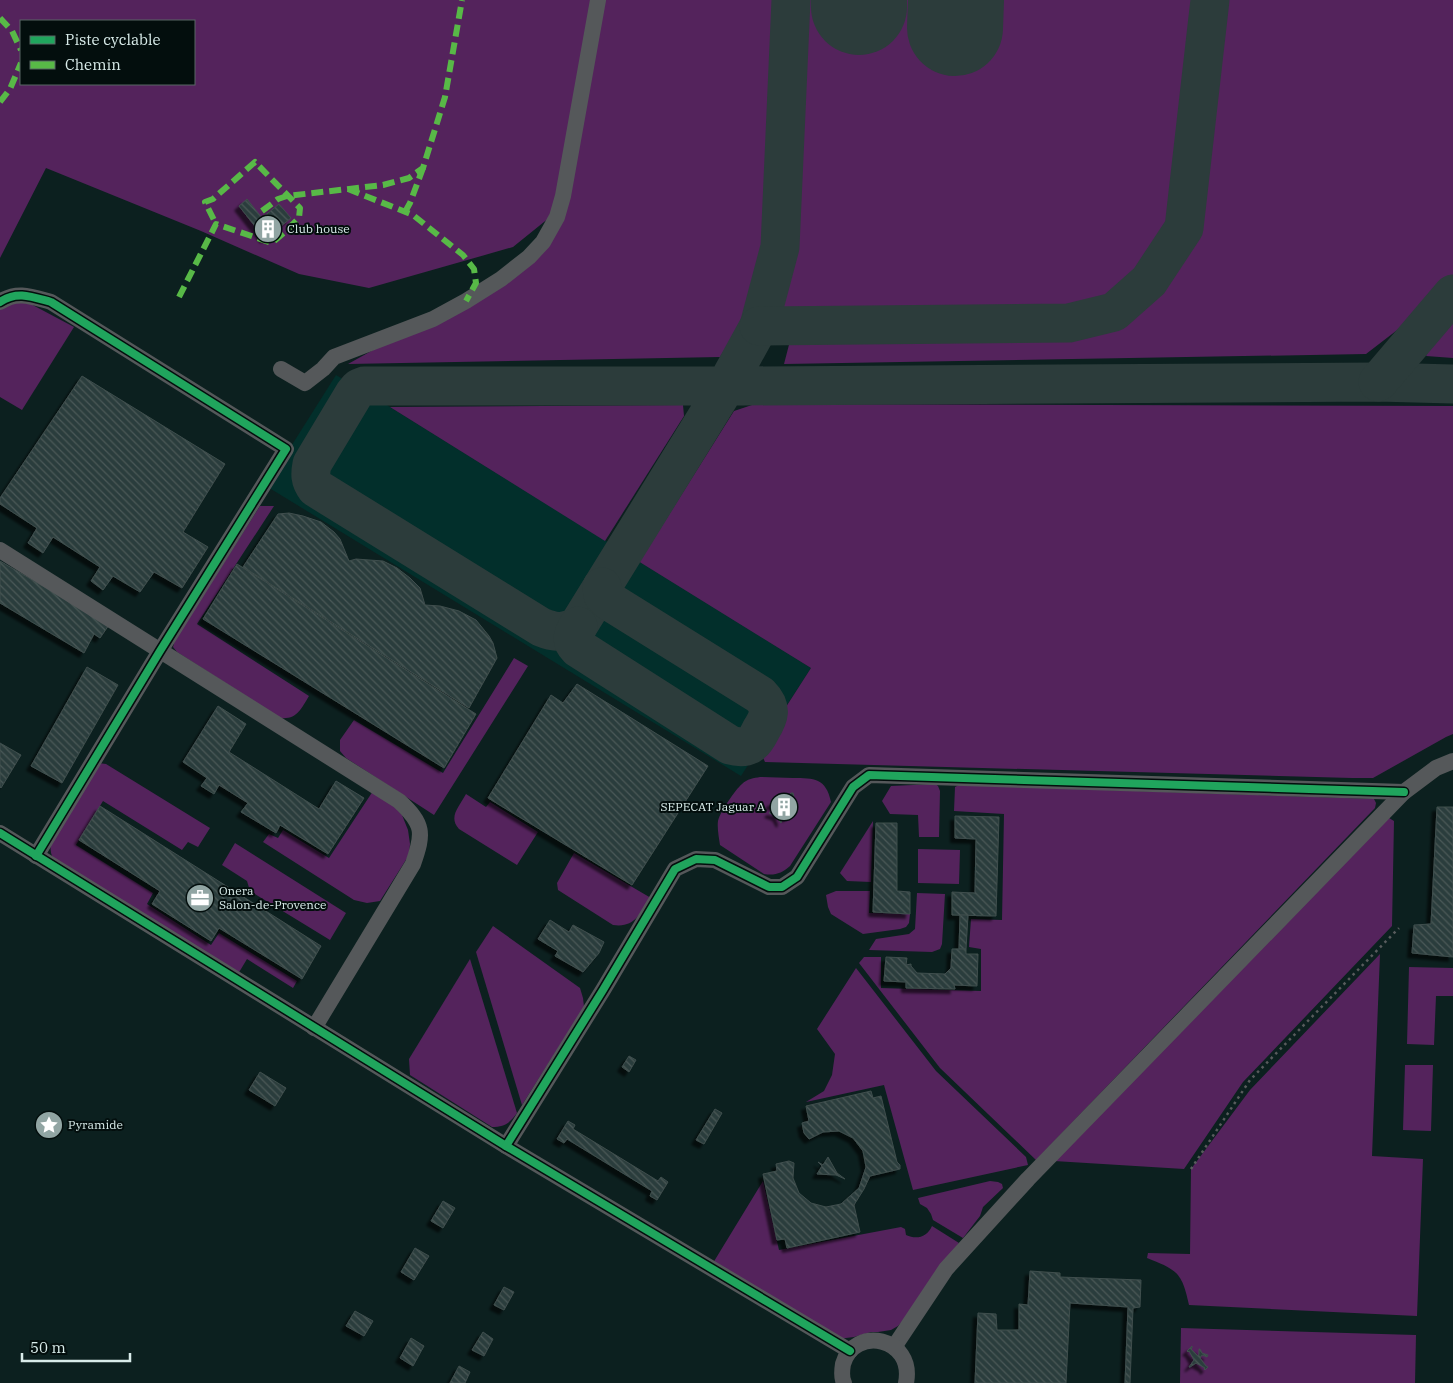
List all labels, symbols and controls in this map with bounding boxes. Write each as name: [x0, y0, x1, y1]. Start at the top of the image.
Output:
legend: [20, 20, 195, 85]
text: Piste cyclable: [65, 30, 161, 49]
text: Chemin: [65, 55, 121, 74]
building icon: Club house: [253, 214, 283, 244]
place label: Club house: [287, 221, 350, 236]
building icon: SEPECAT Jaguar A: [769, 792, 799, 822]
place label: SEPECAT Jaguar A: [661, 799, 766, 814]
office icon: Onera Salon-de-Provence: [185, 883, 215, 913]
place label: Onera Salon-de-Provence: [219, 883, 326, 912]
place icon: Pyramide: [34, 1110, 64, 1140]
place label: Pyramide: [68, 1117, 123, 1132]
scale bar: [22, 1330, 130, 1362]
text: 50 m: [30, 1338, 66, 1357]

